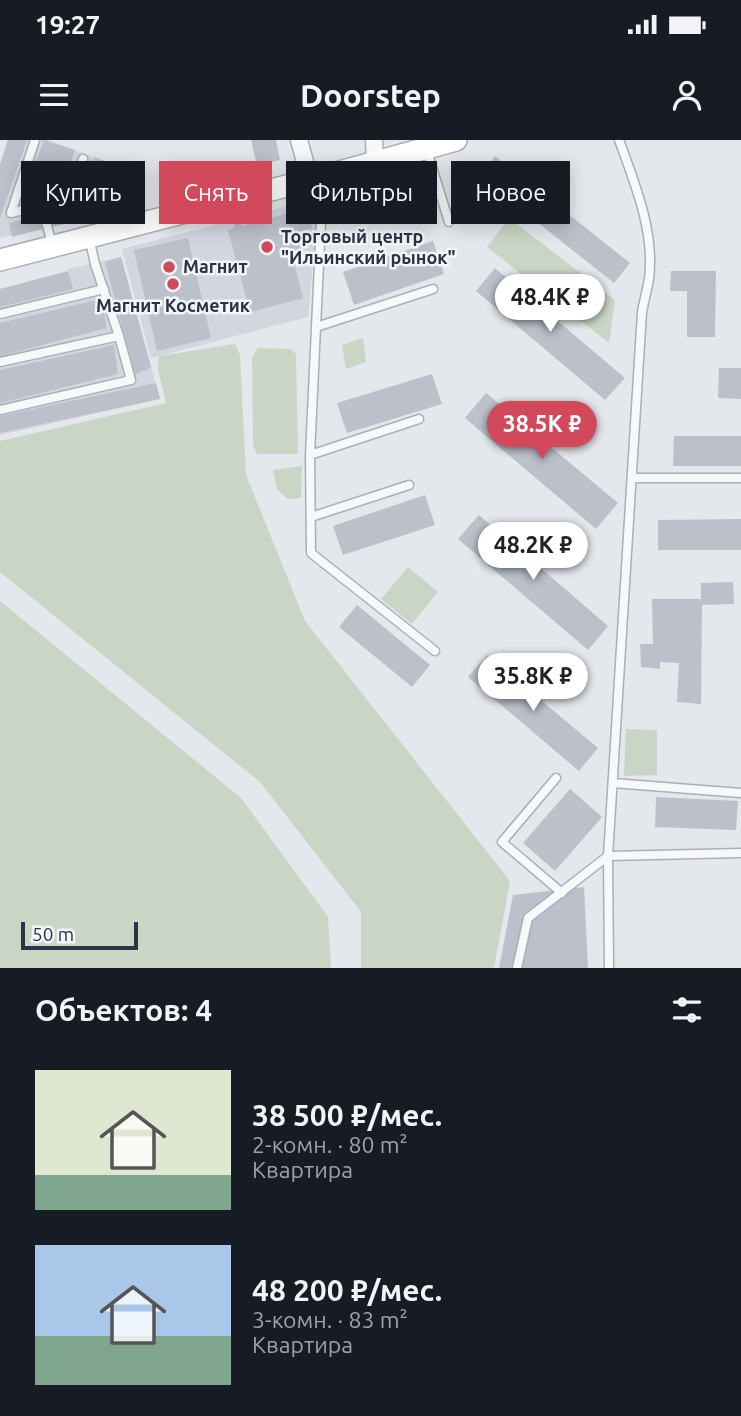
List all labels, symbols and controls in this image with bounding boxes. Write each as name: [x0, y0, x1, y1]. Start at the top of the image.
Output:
text: 19:27: [35, 10, 100, 39]
icon: menu: [35, 76, 73, 114]
icon: person: [668, 76, 706, 114]
text: Doorstep: [300, 77, 441, 113]
chip: Купить: [21, 161, 145, 224]
chip: Снять: [159, 161, 272, 224]
chip: Фильтры: [286, 161, 437, 224]
chip: Новое: [451, 161, 570, 224]
place label: Торговый центр "Ильинский рынок": [281, 226, 456, 267]
marker: Торговый центр "Ильинский рынок": [259, 239, 275, 255]
place label: Магнит: [183, 256, 247, 276]
marker: Магнит: [161, 259, 177, 275]
pin: 48.4K ₽: [485, 274, 615, 334]
marker: Магнит Косметик: [165, 276, 181, 292]
text: 48.4K ₽: [511, 284, 589, 309]
place label: Магнит Косметик: [96, 295, 251, 315]
pin: 38.5K ₽: [477, 402, 607, 461]
text: 38.5K ₽: [503, 411, 581, 436]
pin: 48.2K ₽: [468, 522, 598, 582]
text: 48.2K ₽: [494, 532, 572, 557]
pin: 35.8K ₽: [468, 654, 598, 713]
text: 35.8K ₽: [494, 663, 572, 688]
scale bar: [21, 919, 138, 951]
text: 50 m: [32, 923, 74, 945]
icon: filters: [668, 991, 706, 1029]
text: Объектов: 4: [35, 993, 212, 1027]
icon: home: [91, 1098, 175, 1182]
text: 38 500 ₽/мес.: [252, 1098, 442, 1132]
text: 2-комн. · 80 m²: [252, 1132, 408, 1157]
text: Квартира: [252, 1157, 353, 1182]
icon: home: [91, 1273, 175, 1357]
text: 48 200 ₽/мес.: [252, 1273, 442, 1307]
text: 3-комн. · 83 m²: [252, 1307, 408, 1332]
text: Квартира: [252, 1332, 353, 1357]

